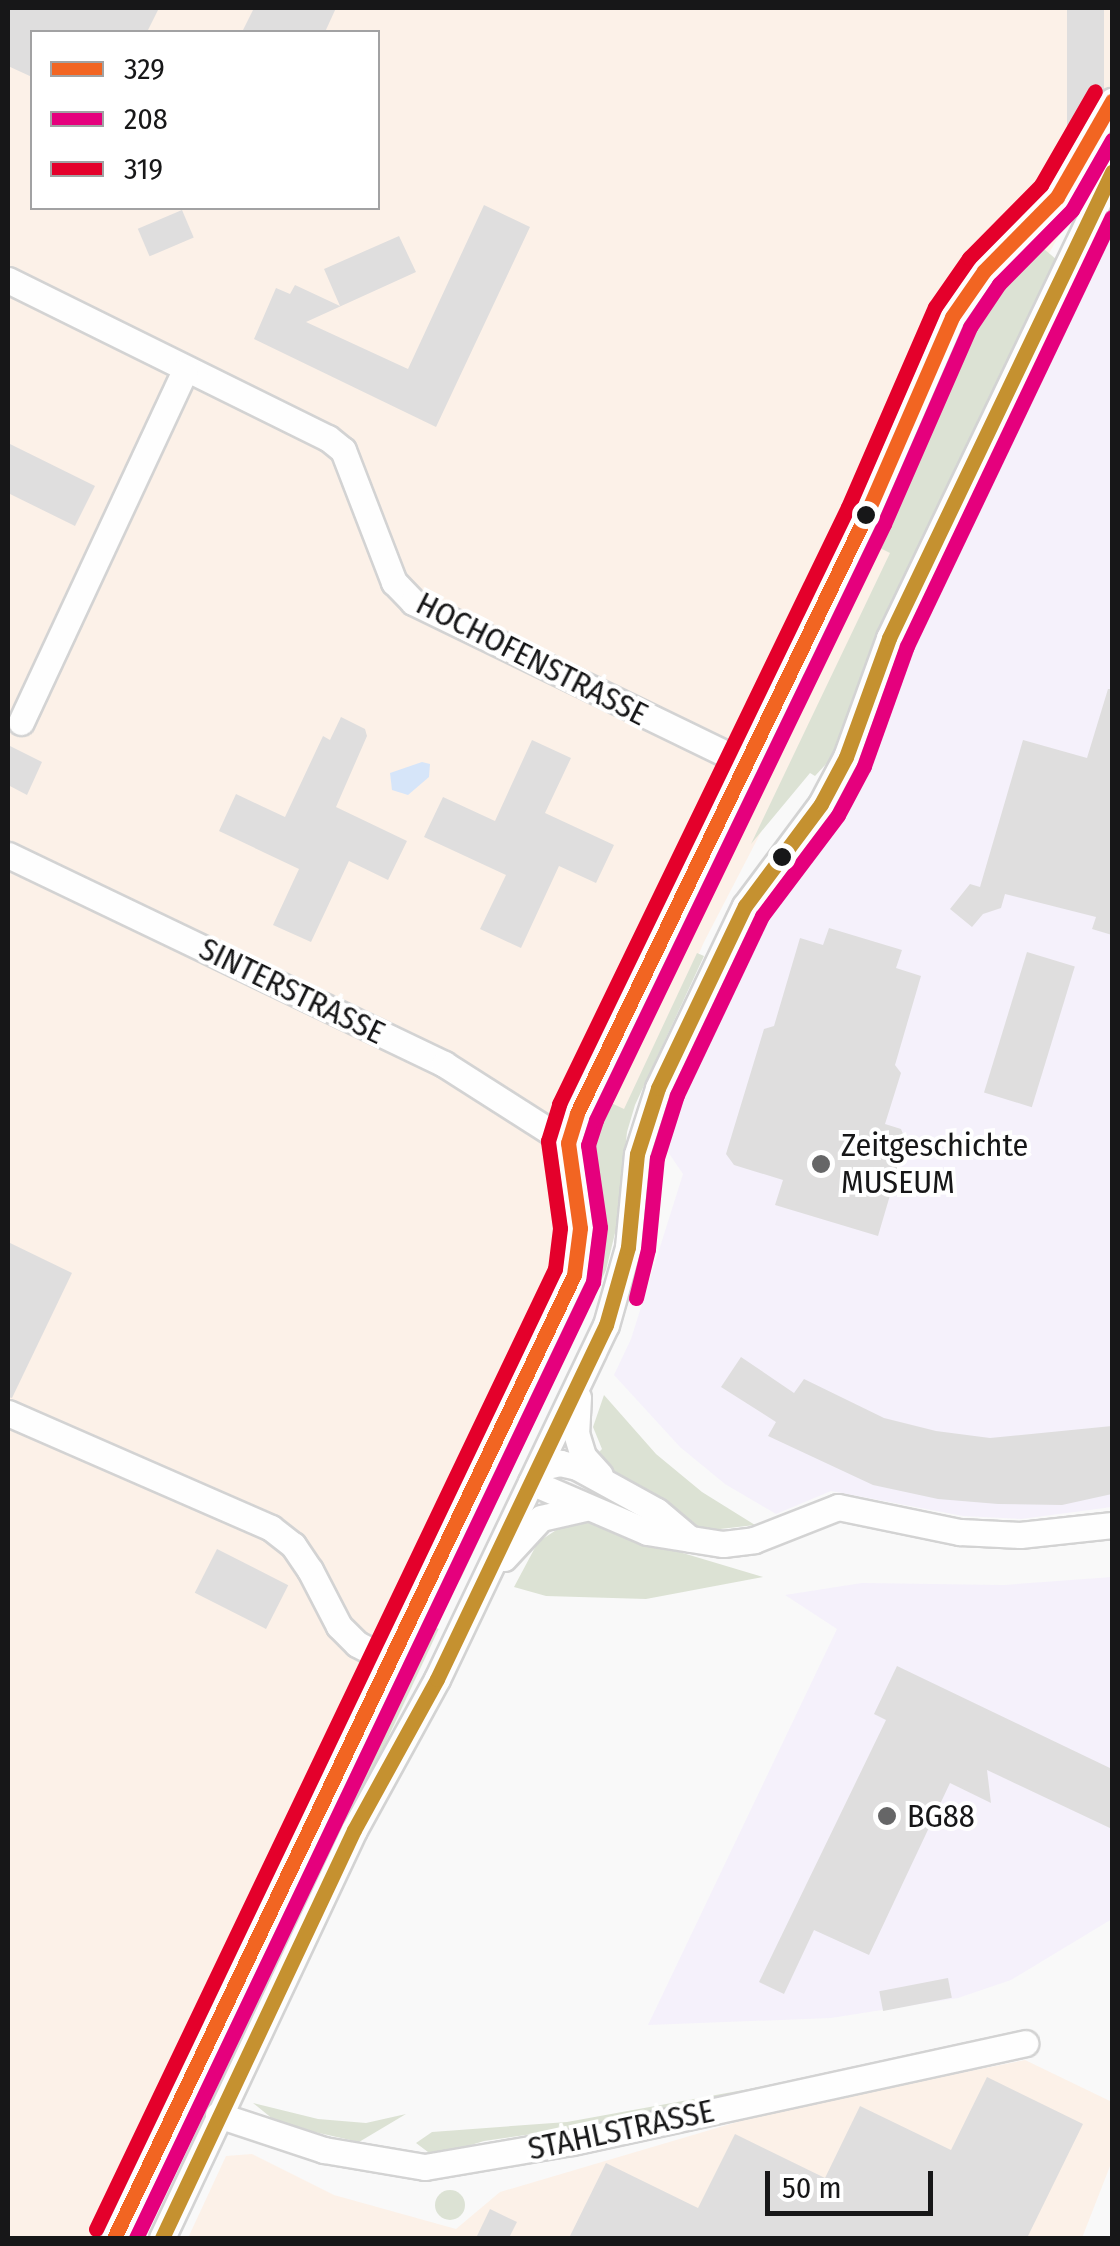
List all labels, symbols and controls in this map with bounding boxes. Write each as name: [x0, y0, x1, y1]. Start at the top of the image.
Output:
legend: [30, 30, 380, 210]
text: 329: [124, 51, 165, 87]
text: 208: [124, 101, 168, 137]
text: 319: [124, 151, 163, 187]
unlabelled marker: [856, 505, 876, 525]
street label: HOCHOFENSTRASSE: [410, 584, 654, 734]
unlabelled marker: [772, 847, 792, 867]
street label: SINTERSTRASSE: [193, 930, 391, 1052]
place label: Zeitgeschichte MUSEUM: [841, 1127, 1028, 1202]
marker: Zeitgeschichte MUSEUM: [810, 1153, 832, 1175]
place label: BG88: [907, 1797, 975, 1835]
marker: BG88: [876, 1805, 898, 1827]
street label: STAHLSTRASSE: [525, 2092, 717, 2168]
scale bar: [770, 2151, 938, 2213]
text: 50 m: [782, 2170, 842, 2206]

